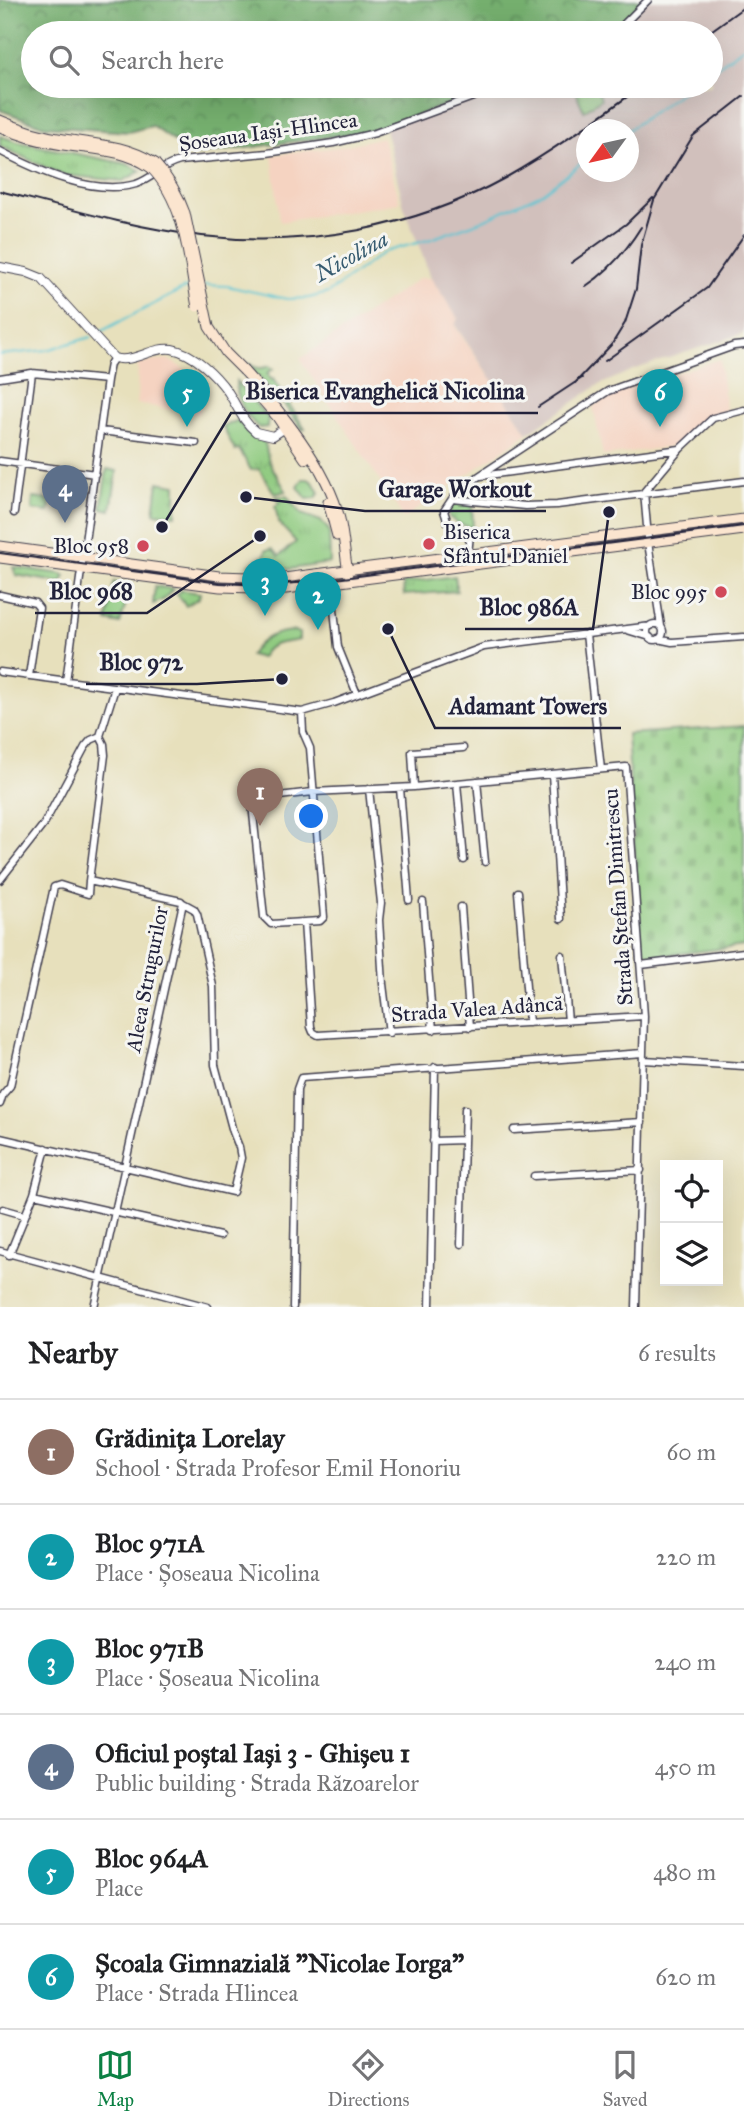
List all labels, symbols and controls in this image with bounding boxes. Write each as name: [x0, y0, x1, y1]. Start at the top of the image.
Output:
search box: [21, 21, 723, 98]
icon: search: [45, 41, 83, 79]
text: Search here: [101, 44, 224, 76]
street label: Șoseaua Iași-Hlincea: [177, 107, 359, 157]
north arrow: [576, 119, 639, 182]
water label: Nicolina: [308, 224, 393, 289]
pin: 5: [164, 369, 210, 427]
callout: Biserica Evanghelică Nicolina: [231, 369, 538, 413]
pin: 6: [637, 369, 683, 427]
text: Biserica Evanghelică Nicolina: [245, 377, 526, 406]
pin: 4: [42, 465, 88, 523]
callout: Garage Workout: [365, 467, 546, 511]
text: Garage Workout: [378, 475, 533, 504]
place label: Biserica Sfântul Daniel: [443, 519, 568, 569]
place label: Bloc 958: [53, 533, 129, 559]
marker: Biserica Sfântul Daniel: [421, 536, 437, 552]
marker: Bloc 958: [135, 538, 151, 554]
pin: 3: [242, 558, 288, 616]
callout: Bloc 968: [35, 569, 147, 613]
pin: 2: [295, 572, 341, 630]
text: Bloc 968: [49, 577, 133, 606]
place label: Bloc 995: [631, 579, 707, 605]
marker: Bloc 995: [713, 584, 729, 600]
callout: Bloc 986A: [465, 585, 593, 629]
text: Bloc 986A: [479, 593, 579, 622]
callout: Bloc 972: [86, 640, 197, 684]
text: Bloc 972: [99, 648, 184, 677]
callout: Adamant Towers: [435, 684, 621, 728]
text: Adamant Towers: [447, 692, 608, 720]
pin: 1: [237, 768, 283, 826]
street label: Strada Ștefan Dimitrescu: [597, 788, 639, 1006]
your location: [294, 799, 328, 833]
street label: Aleea Strugurilor: [120, 904, 174, 1055]
street label: Strada Valea Adâncă: [390, 990, 564, 1028]
map controls: [660, 1160, 723, 1286]
button: locate: [660, 1160, 723, 1223]
button: layers: [660, 1223, 723, 1286]
text: Nearby: [28, 1335, 118, 1371]
text: 6 results: [638, 1339, 716, 1367]
text: Grădinița Lorelay: [95, 1422, 285, 1454]
text: 1: [46, 1438, 56, 1466]
text: 60 m: [667, 1438, 716, 1466]
text: School · Strada Profesor Emil Honoriu: [95, 1454, 461, 1482]
text: Bloc 971A: [95, 1527, 205, 1559]
text: 2: [45, 1543, 57, 1571]
text: 220 m: [656, 1543, 716, 1571]
text: Place · Șoseaua Nicolina: [95, 1559, 320, 1587]
text: Bloc 971B: [95, 1632, 204, 1664]
text: 3: [46, 1648, 56, 1676]
text: 240 m: [654, 1648, 716, 1676]
text: Place · Șoseaua Nicolina: [95, 1664, 320, 1692]
text: Oficiul poștal Iași 3 - Ghișeu 1: [95, 1737, 410, 1769]
text: 4: [45, 1753, 57, 1781]
text: 450 m: [655, 1753, 716, 1781]
text: Public building · Strada Răzoarelor: [95, 1769, 419, 1797]
text: Bloc 964A: [95, 1842, 208, 1874]
text: 5: [46, 1858, 56, 1886]
text: 480 m: [653, 1858, 716, 1886]
text: Place: [95, 1874, 143, 1902]
text: Școala Gimnazială "Nicolae Iorga": [95, 1947, 464, 1979]
text: 6: [45, 1963, 57, 1991]
text: 620 m: [655, 1963, 716, 1991]
text: Place · Strada Hlincea: [95, 1979, 298, 2007]
tab: Map: [96, 2046, 134, 2111]
tab: Directions: [327, 2046, 409, 2111]
tab: Saved: [602, 2046, 648, 2111]

